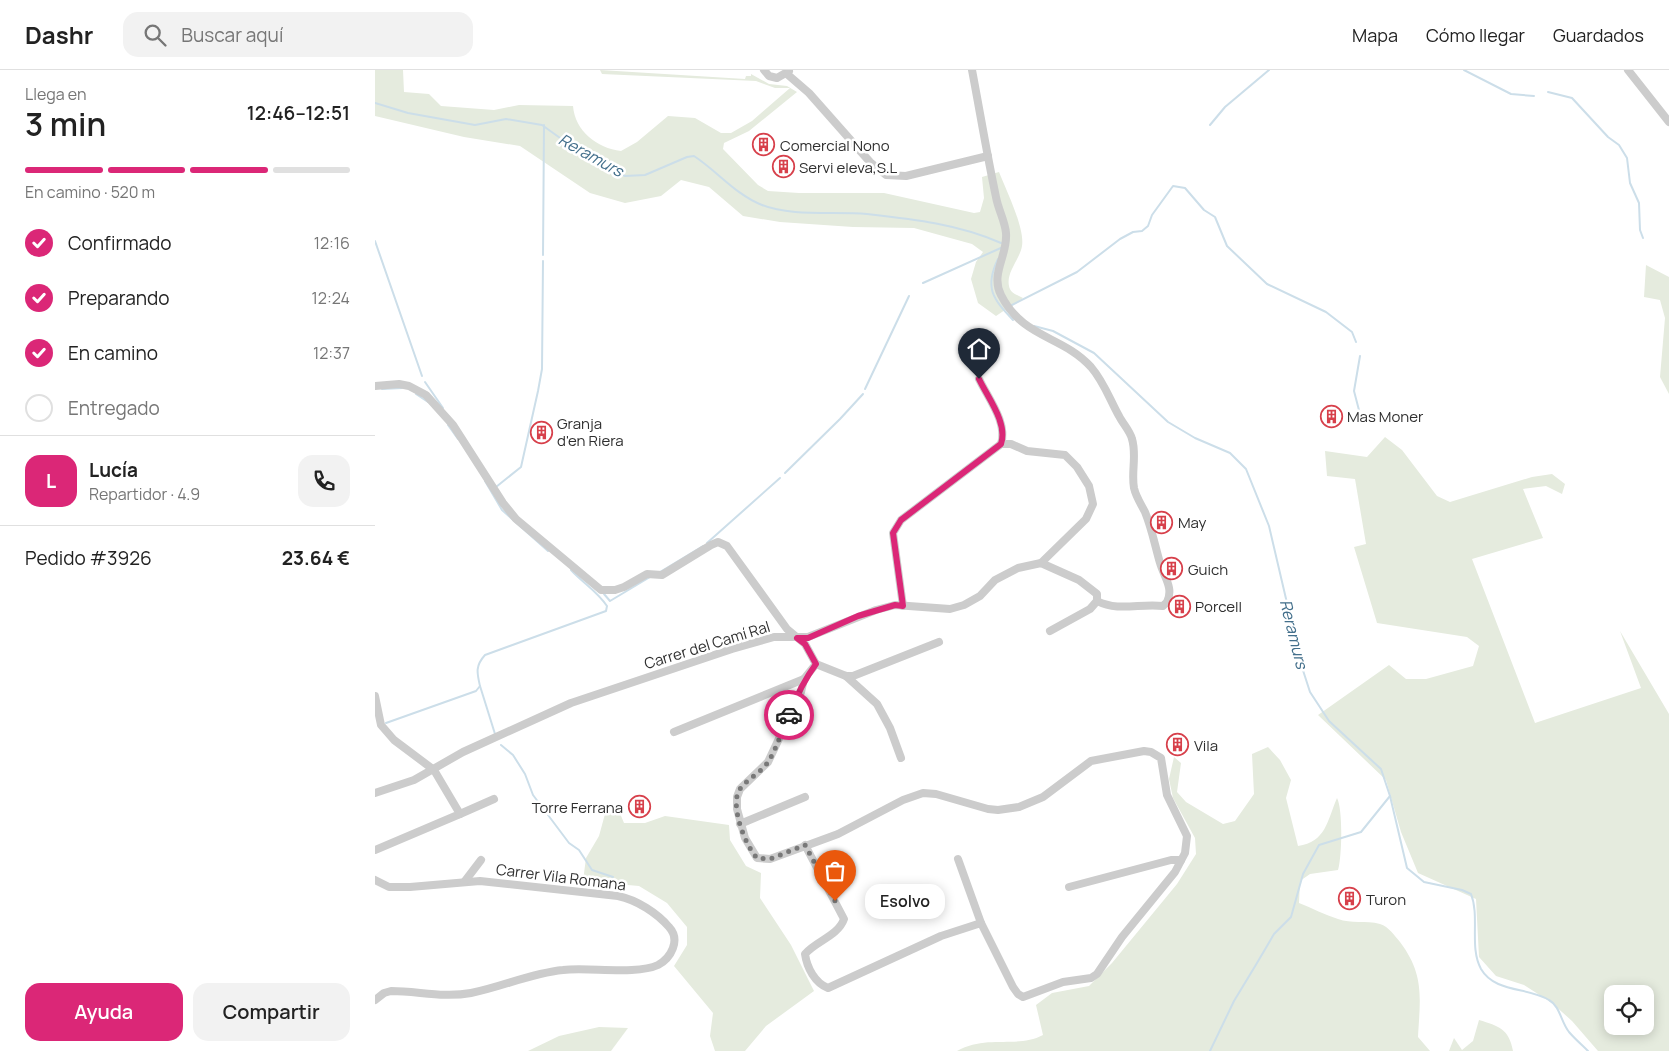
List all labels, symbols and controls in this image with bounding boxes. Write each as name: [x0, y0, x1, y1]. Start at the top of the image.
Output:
search box: [123, 12, 473, 57]
text: Dashr: [25, 18, 93, 51]
icon: search: [141, 21, 169, 49]
text: Buscar aquí: [181, 22, 283, 48]
text: Mapa: [1352, 23, 1398, 47]
text: Cómo llegar: [1426, 23, 1525, 47]
text: Guardados: [1553, 23, 1644, 47]
text: Llega en: [25, 83, 86, 105]
text: 12:46–12:51: [247, 100, 350, 126]
text: 3 min: [25, 102, 106, 146]
water label: Reramurs: [555, 128, 629, 183]
building icon: Comercial Nono: [752, 133, 776, 157]
place label: Comercial Nono: [780, 135, 890, 156]
building icon: Servi eleva,S.L: [771, 155, 795, 179]
place label: Servi eleva,S.L: [799, 157, 897, 178]
text: En camino · 520 m: [25, 181, 155, 203]
icon: check: [25, 229, 53, 257]
text: Confirmado: [68, 230, 172, 256]
text: 12:16: [314, 232, 350, 254]
icon: check: [25, 284, 53, 312]
text: Preparando: [68, 285, 170, 311]
text: 12:24: [312, 287, 350, 309]
pin: [958, 328, 1000, 379]
icon: home: [965, 335, 993, 363]
icon: check: [25, 339, 53, 367]
text: En camino: [68, 340, 158, 366]
text: 12:37: [313, 342, 350, 364]
text: Entregado: [68, 395, 160, 421]
building icon: Mas Moner: [1319, 404, 1343, 428]
place label: Mas Moner: [1347, 406, 1424, 427]
place label: Granja d'en Riera: [557, 413, 624, 451]
building icon: Granja d'en Riera: [529, 420, 553, 444]
button: phone: [298, 455, 350, 507]
text: Lucía: [89, 457, 138, 483]
text: L: [46, 468, 56, 494]
text: Repartidor · 4.9: [89, 483, 200, 505]
building icon: May: [1150, 510, 1174, 534]
place label: May: [1178, 512, 1206, 533]
text: Pedido #3926: [25, 545, 152, 571]
text: 23.64 €: [282, 545, 350, 571]
building icon: Guich: [1160, 557, 1184, 581]
place label: Guich: [1188, 559, 1228, 580]
building icon: Porcell: [1167, 594, 1191, 618]
place label: Porcell: [1195, 596, 1242, 617]
water label: Reramurs: [1275, 597, 1314, 673]
street label: Carrer del Camí Ral: [641, 616, 773, 674]
courier: [764, 690, 814, 740]
icon: car: [775, 701, 803, 729]
building icon: Vila: [1166, 733, 1190, 757]
place label: Vila: [1194, 735, 1218, 756]
building icon: Torre Ferrana: [627, 795, 651, 819]
place label: Torre Ferrana: [532, 797, 623, 818]
pin: [814, 850, 856, 901]
icon: bag: [821, 857, 849, 885]
street label: Carrer Vila Romana: [495, 859, 627, 895]
callout: Esolvo: [865, 884, 945, 918]
building icon: Turon: [1338, 887, 1362, 911]
place label: Turon: [1366, 889, 1406, 910]
text: Esolvo: [880, 890, 930, 912]
button: Ayuda: [25, 983, 183, 1041]
button: Compartir: [193, 983, 350, 1041]
map controls: [1604, 985, 1654, 1035]
button: locate: [1604, 985, 1654, 1035]

